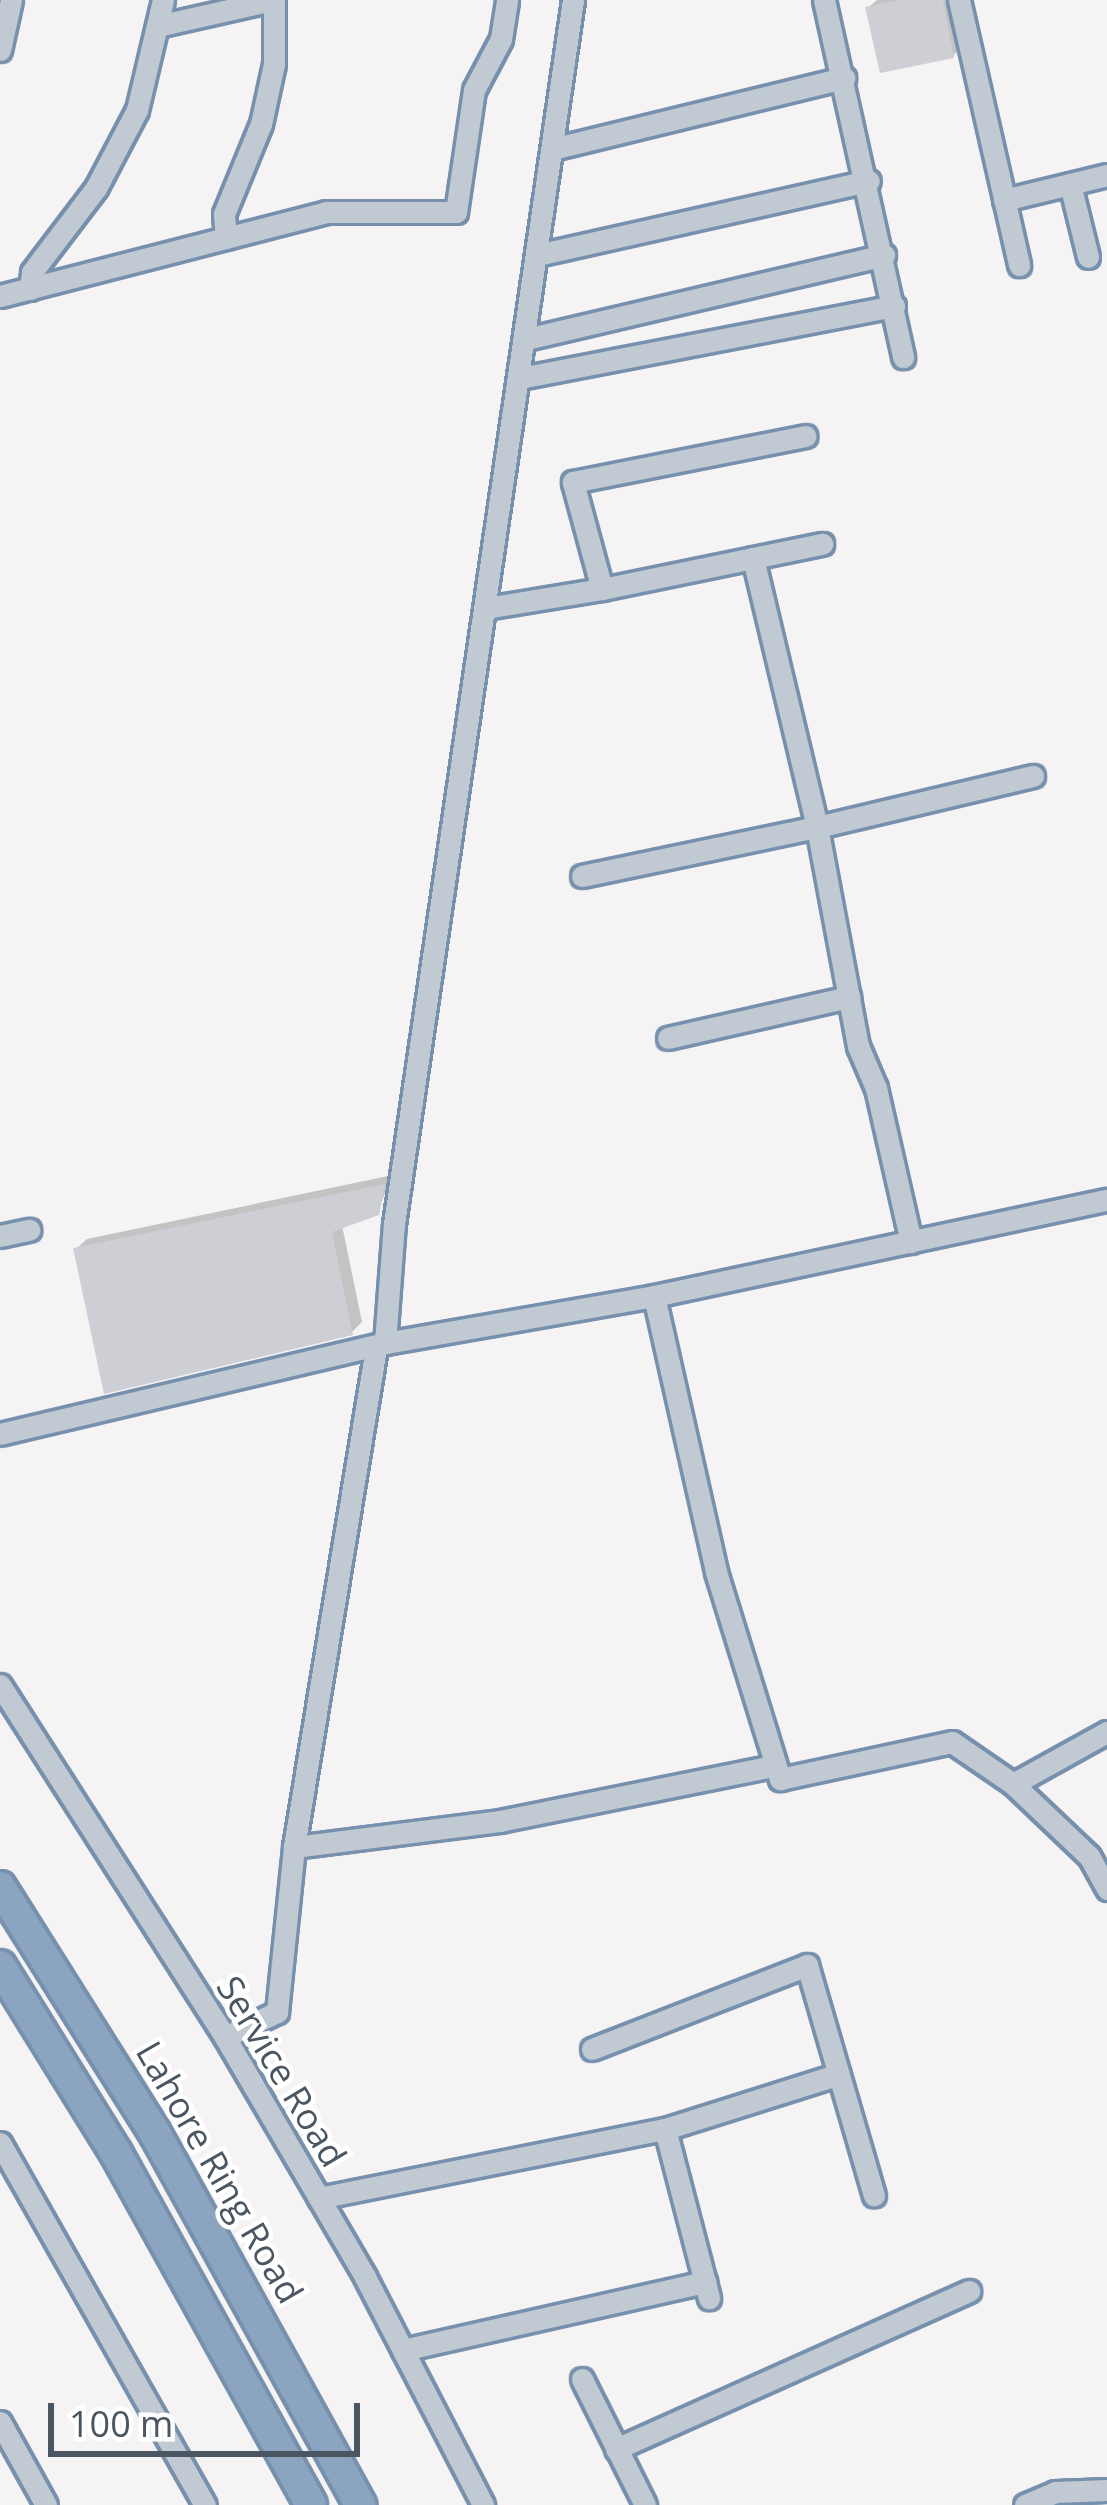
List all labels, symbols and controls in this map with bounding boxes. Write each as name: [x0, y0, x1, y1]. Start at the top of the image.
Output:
street label: Service Road: [208, 1968, 356, 2174]
street label: Lahore Ring Road: [128, 2033, 312, 2311]
scale bar: [54, 2379, 366, 2453]
text: 100 m: [69, 2399, 173, 2448]

